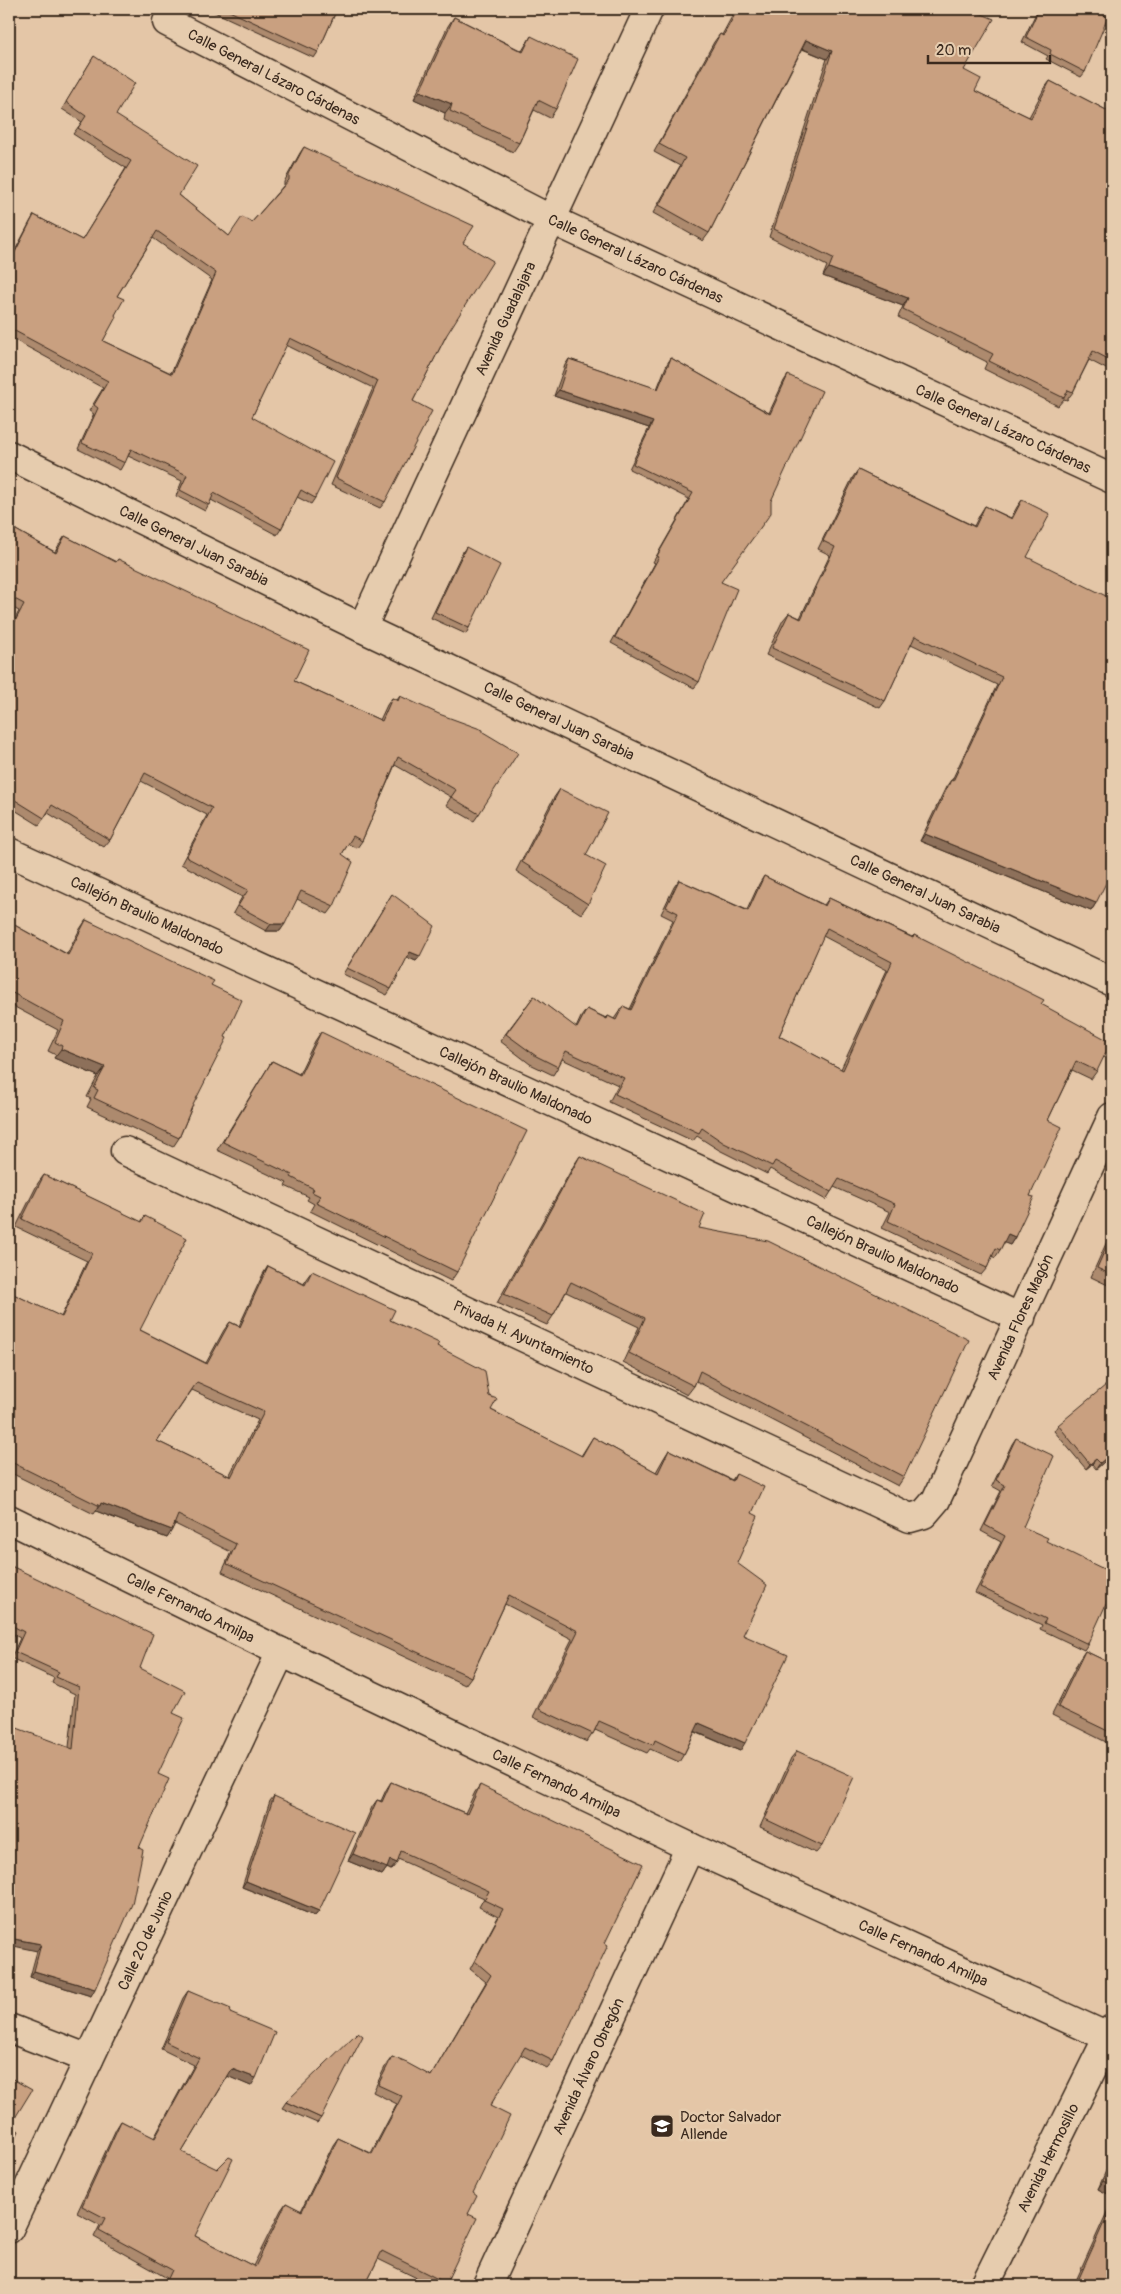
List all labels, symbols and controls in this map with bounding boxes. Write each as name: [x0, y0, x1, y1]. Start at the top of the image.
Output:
street label: Calle General Lázaro Cárdenas: [184, 25, 363, 129]
scale bar: [928, 32, 1051, 64]
text: 20 m: [936, 41, 971, 60]
street label: Calle General Lázaro Cárdenas: [545, 210, 727, 307]
street label: Avenida Guadalajara: [471, 259, 540, 379]
street label: Calle General Lázaro Cárdenas: [912, 380, 1094, 478]
street label: Calle General Juan Sarabia: [116, 501, 272, 590]
street label: Calle General Juan Sarabia: [481, 677, 637, 765]
street label: Calle General Juan Sarabia: [847, 850, 1004, 938]
street label: Callejón Braulio Maldonado: [67, 872, 227, 959]
street label: Callejón Braulio Maldonado: [436, 1042, 596, 1129]
street label: Callejón Braulio Maldonado: [803, 1211, 963, 1298]
street label: Avenida Flores Magón: [983, 1251, 1057, 1383]
street label: Privada H. Ayuntamiento: [450, 1296, 597, 1378]
street label: Calle Fernando Amilpa: [123, 1568, 258, 1647]
street label: Calle Fernando Amilpa: [489, 1745, 624, 1822]
street label: Calle 20 de Junio: [113, 1887, 177, 1993]
street label: Calle Fernando Amilpa: [855, 1915, 991, 1991]
street label: Avenida Álvaro Obregón: [548, 1995, 628, 2138]
street label: Avenida Hermosillo: [1013, 2100, 1083, 2215]
place label: Doctor Salvador Allende: [680, 2108, 782, 2144]
school or university icon: Doctor Salvador Allende: [649, 2113, 675, 2139]

